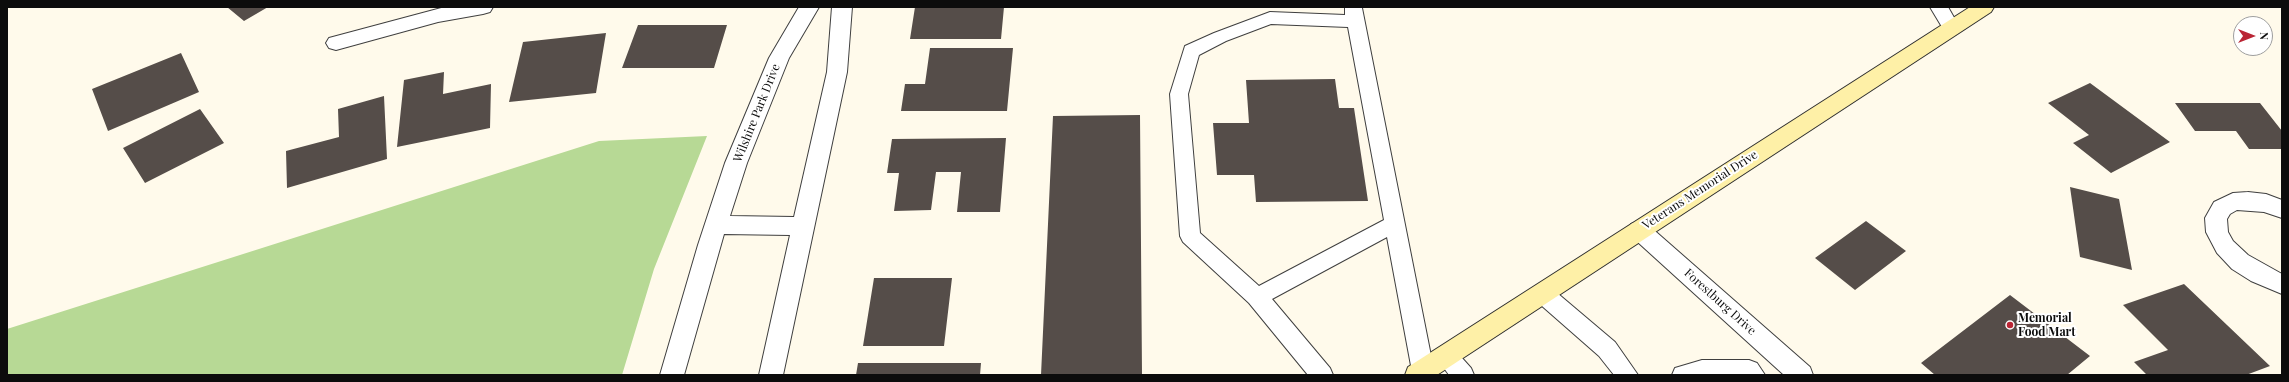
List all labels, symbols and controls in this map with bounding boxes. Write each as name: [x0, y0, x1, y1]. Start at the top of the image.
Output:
north arrow: [2233, 16, 2273, 56]
text: N: [2257, 32, 2272, 40]
street label: Wilshire Park Drive: [731, 62, 783, 164]
street label: Veterans Memorial Drive: [1640, 147, 1760, 233]
street label: Forestburg Drive: [1681, 266, 1759, 338]
place label: Memorial Food Mart: [2018, 311, 2075, 339]
marker: Memorial Food Mart: [2005, 320, 2015, 330]

